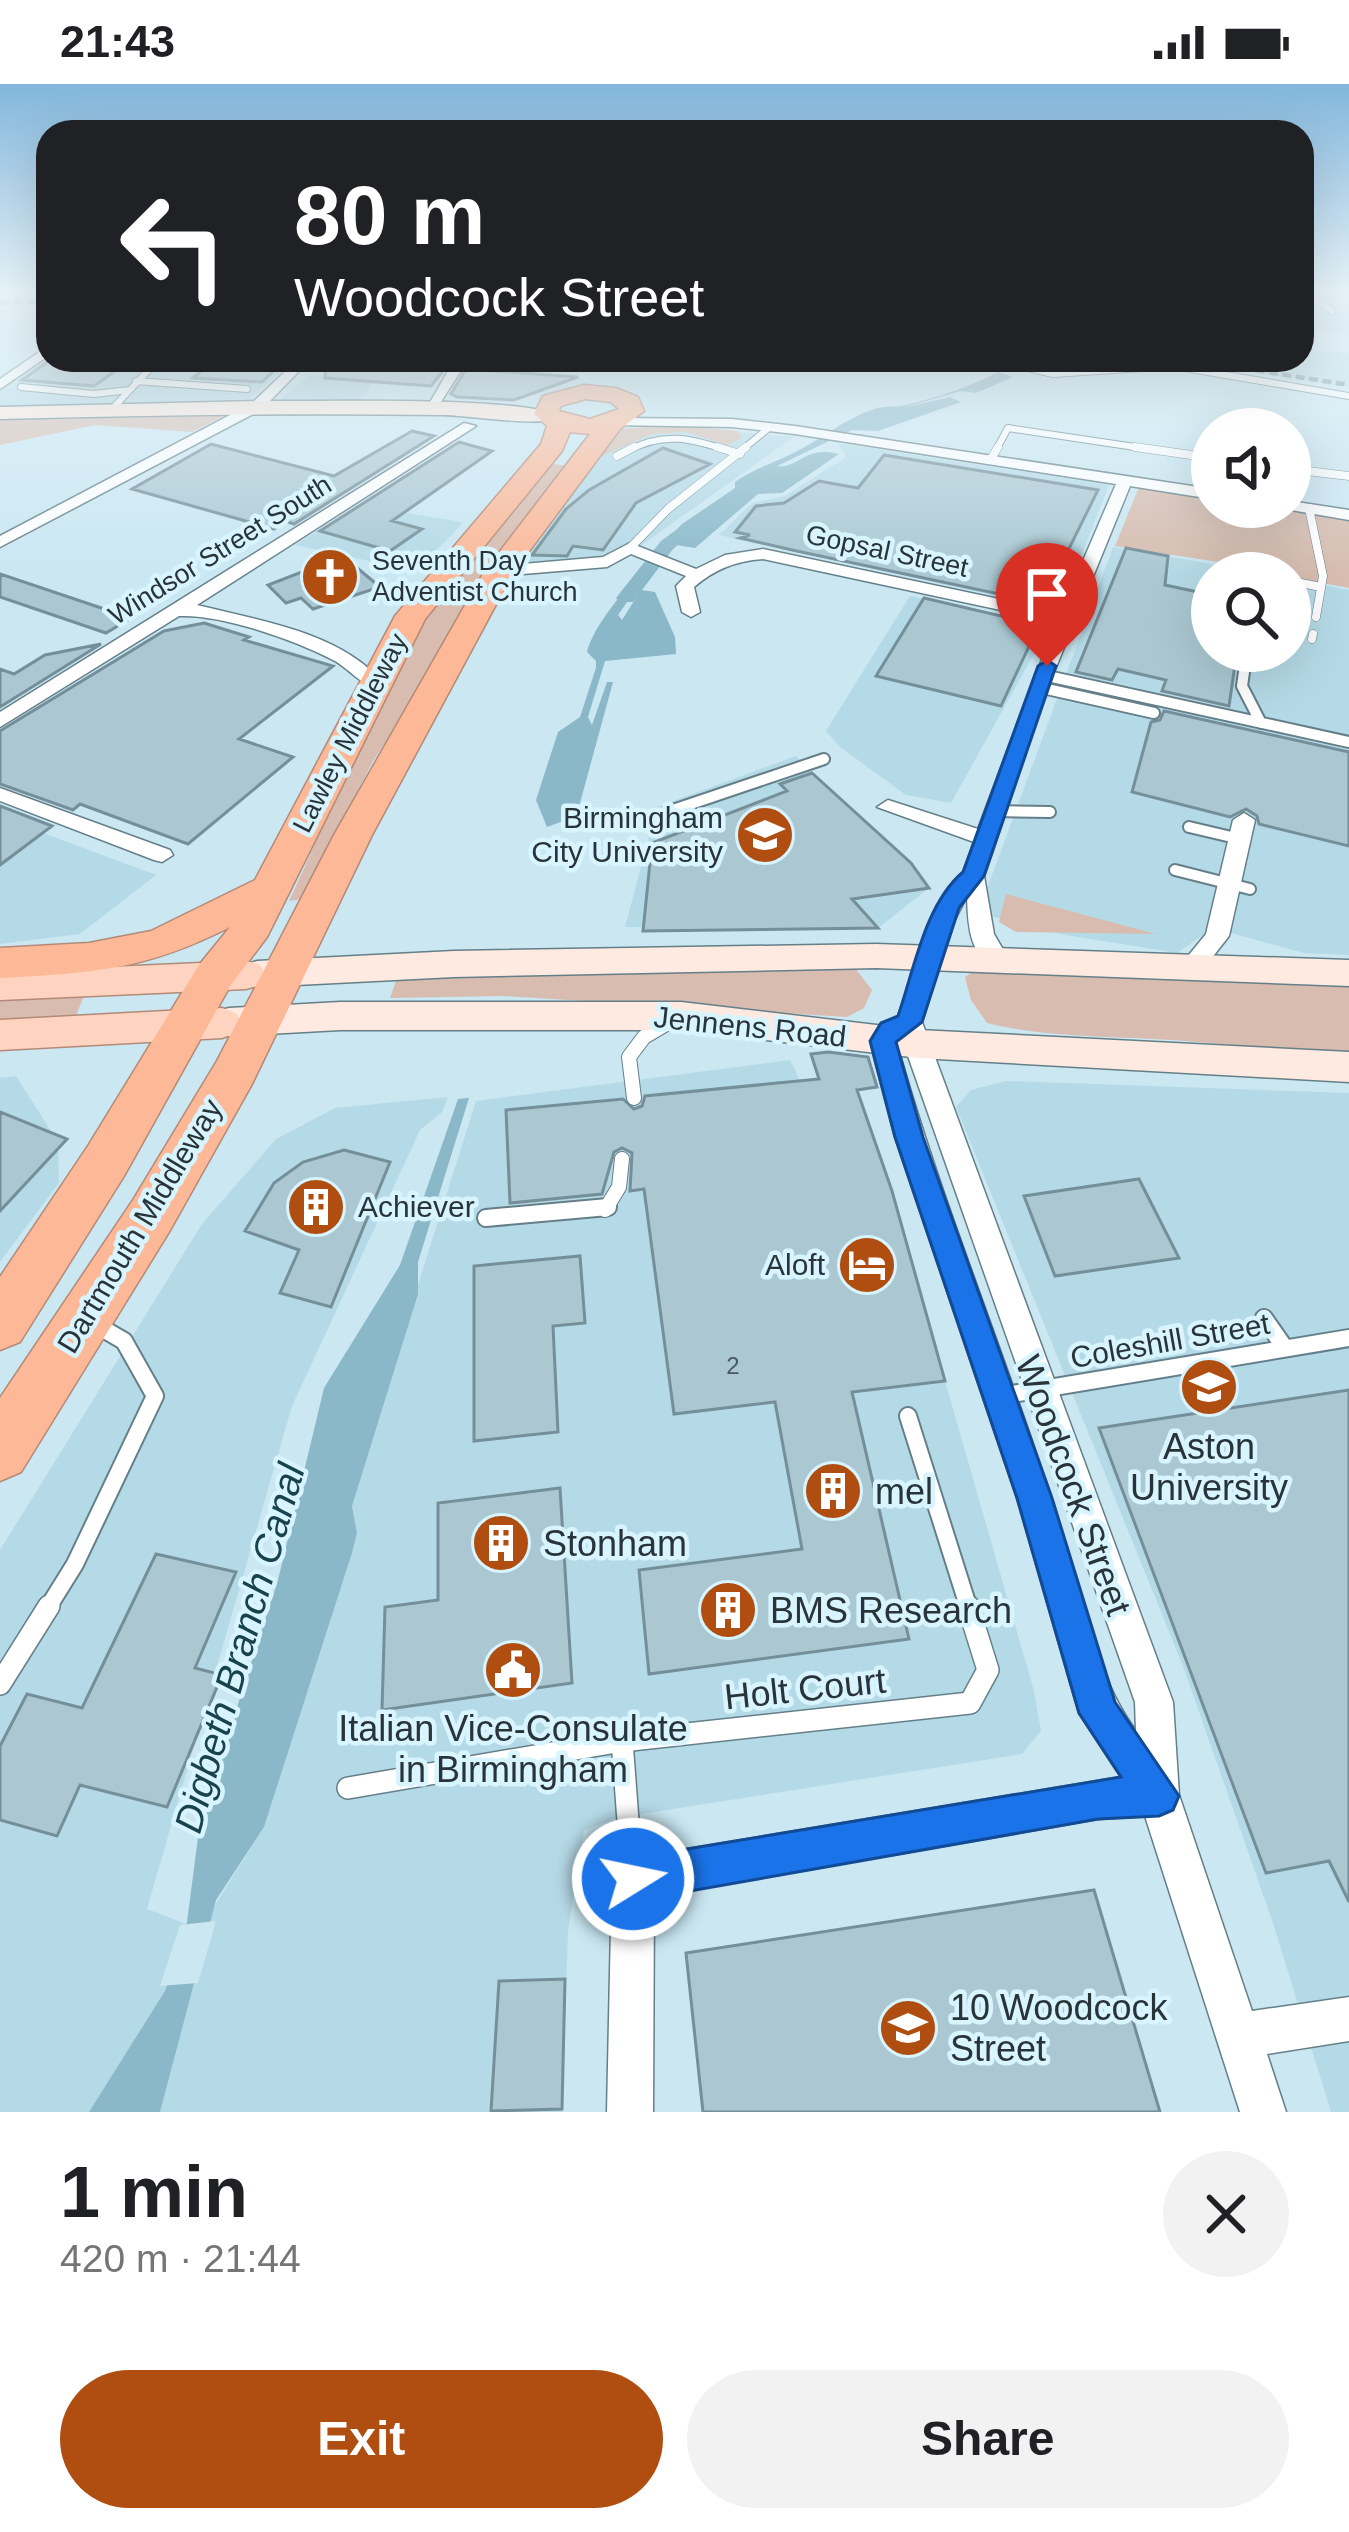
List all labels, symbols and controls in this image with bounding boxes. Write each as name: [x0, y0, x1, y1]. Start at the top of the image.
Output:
text: 21:43: [60, 16, 175, 67]
icon: left: [96, 168, 252, 324]
text: 80 m: [294, 168, 485, 262]
text: Woodcock Street: [294, 267, 704, 327]
map controls: [1191, 408, 1311, 672]
button: sound: [1191, 408, 1311, 528]
street label: Windsor Street South: [103, 469, 337, 631]
street label: Gopsal Street: [803, 519, 971, 583]
pin: [996, 543, 1098, 666]
church icon: Seventh Day Adventist Church: [299, 546, 361, 608]
place label: Seventh Day Adventist Church: [372, 546, 578, 607]
button: search: [1191, 552, 1311, 672]
icon: arrive: [1014, 561, 1080, 627]
street label: Lawley Middleway: [287, 628, 413, 837]
place label: Birmingham City University: [531, 801, 723, 868]
school or university icon: Birmingham City University: [734, 804, 796, 866]
street label: Jennens Road: [652, 1000, 848, 1053]
street label: Dartmouth Middleway: [51, 1093, 228, 1359]
building icon: Achiever: [285, 1176, 347, 1238]
place label: Achiever: [358, 1190, 475, 1223]
hotel icon: Aloft: [836, 1234, 898, 1296]
place label: Aloft: [765, 1248, 826, 1281]
street label: Coleshill Street: [1068, 1307, 1273, 1374]
street label: Woodcock Street: [1008, 1350, 1140, 1621]
house number: 2: [726, 1352, 740, 1379]
school or university icon: Aston University: [1178, 1356, 1240, 1418]
place label: Aston University: [1130, 1426, 1288, 1508]
water label: Digbeth Branch Canal: [166, 1458, 313, 1837]
building icon: mel: [802, 1460, 864, 1522]
place label: mel: [875, 1471, 933, 1512]
building icon: Stonham: [470, 1512, 532, 1574]
place label: Stonham: [543, 1523, 687, 1564]
building icon: BMS Research: [697, 1579, 759, 1641]
place label: BMS Research: [770, 1590, 1012, 1631]
public building icon: Italian Vice-Consulate in Birmingham: [482, 1639, 544, 1701]
street label: Holt Court: [722, 1660, 888, 1717]
place label: Italian Vice-Consulate in Birmingham: [338, 1708, 688, 1790]
position arrow: [570, 1816, 696, 1942]
place label: 10 Woodcock Street: [950, 1987, 1168, 2069]
school or university icon: 10 Woodcock Street: [877, 1997, 939, 2059]
button: close: [1163, 2151, 1289, 2277]
text: 1 min: [60, 2152, 248, 2232]
text: 420 m · 21:44: [60, 2237, 301, 2280]
button: Exit: [60, 2370, 663, 2508]
button: Share: [687, 2370, 1289, 2508]

